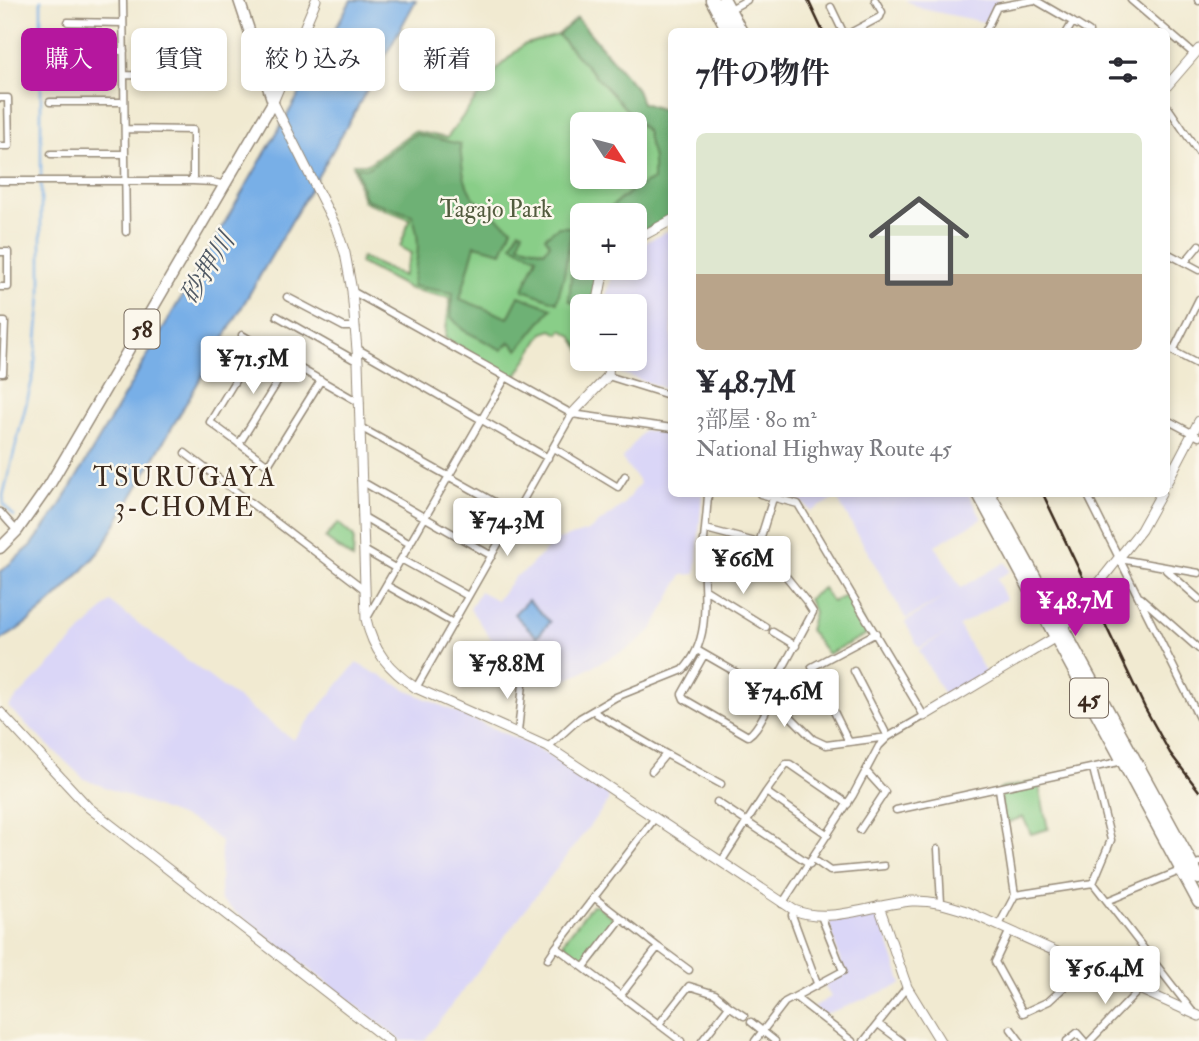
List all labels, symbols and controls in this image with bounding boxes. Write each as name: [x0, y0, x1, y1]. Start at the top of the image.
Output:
chip: 購入: [21, 28, 117, 91]
chip: 賃貸: [131, 28, 227, 91]
chip: 絞り込み: [241, 28, 385, 91]
chip: 新着: [399, 28, 495, 91]
icon: filters: [1104, 51, 1142, 89]
text: 7件の物件: [696, 55, 830, 92]
north arrow: [570, 112, 648, 189]
map controls: [570, 112, 647, 371]
icon: home: [856, 178, 982, 304]
park label: Tagajo Park: [440, 194, 553, 225]
button: +: [570, 203, 647, 280]
water label: 砂押川: [174, 224, 244, 310]
button: −: [570, 294, 647, 371]
road number: 58: [124, 310, 160, 348]
pin: ¥71.5M: [196, 336, 310, 396]
text: ¥71.5M: [217, 344, 289, 373]
text: ¥48.7M: [696, 364, 796, 401]
text: 3部屋 · 80 m²: [696, 405, 817, 434]
text: National Highway Route 45: [696, 434, 952, 463]
district label: TSURUGAYA 3-CHOME: [93, 462, 277, 524]
pin: ¥74.3M: [450, 498, 564, 558]
text: ¥74.3M: [469, 506, 545, 535]
pin: ¥66M: [702, 536, 784, 596]
text: ¥66M: [712, 544, 774, 573]
pin: ¥48.7M: [1018, 578, 1132, 638]
text: ¥48.7M: [1037, 586, 1113, 615]
pin: ¥78.8M: [450, 642, 564, 701]
text: ¥78.8M: [469, 649, 545, 678]
pin: ¥74.6M: [727, 670, 841, 729]
text: ¥74.6M: [745, 677, 823, 706]
road number: 45: [1070, 678, 1108, 718]
pin: ¥56.4M: [1048, 946, 1162, 1006]
text: ¥56.4M: [1066, 954, 1144, 983]

